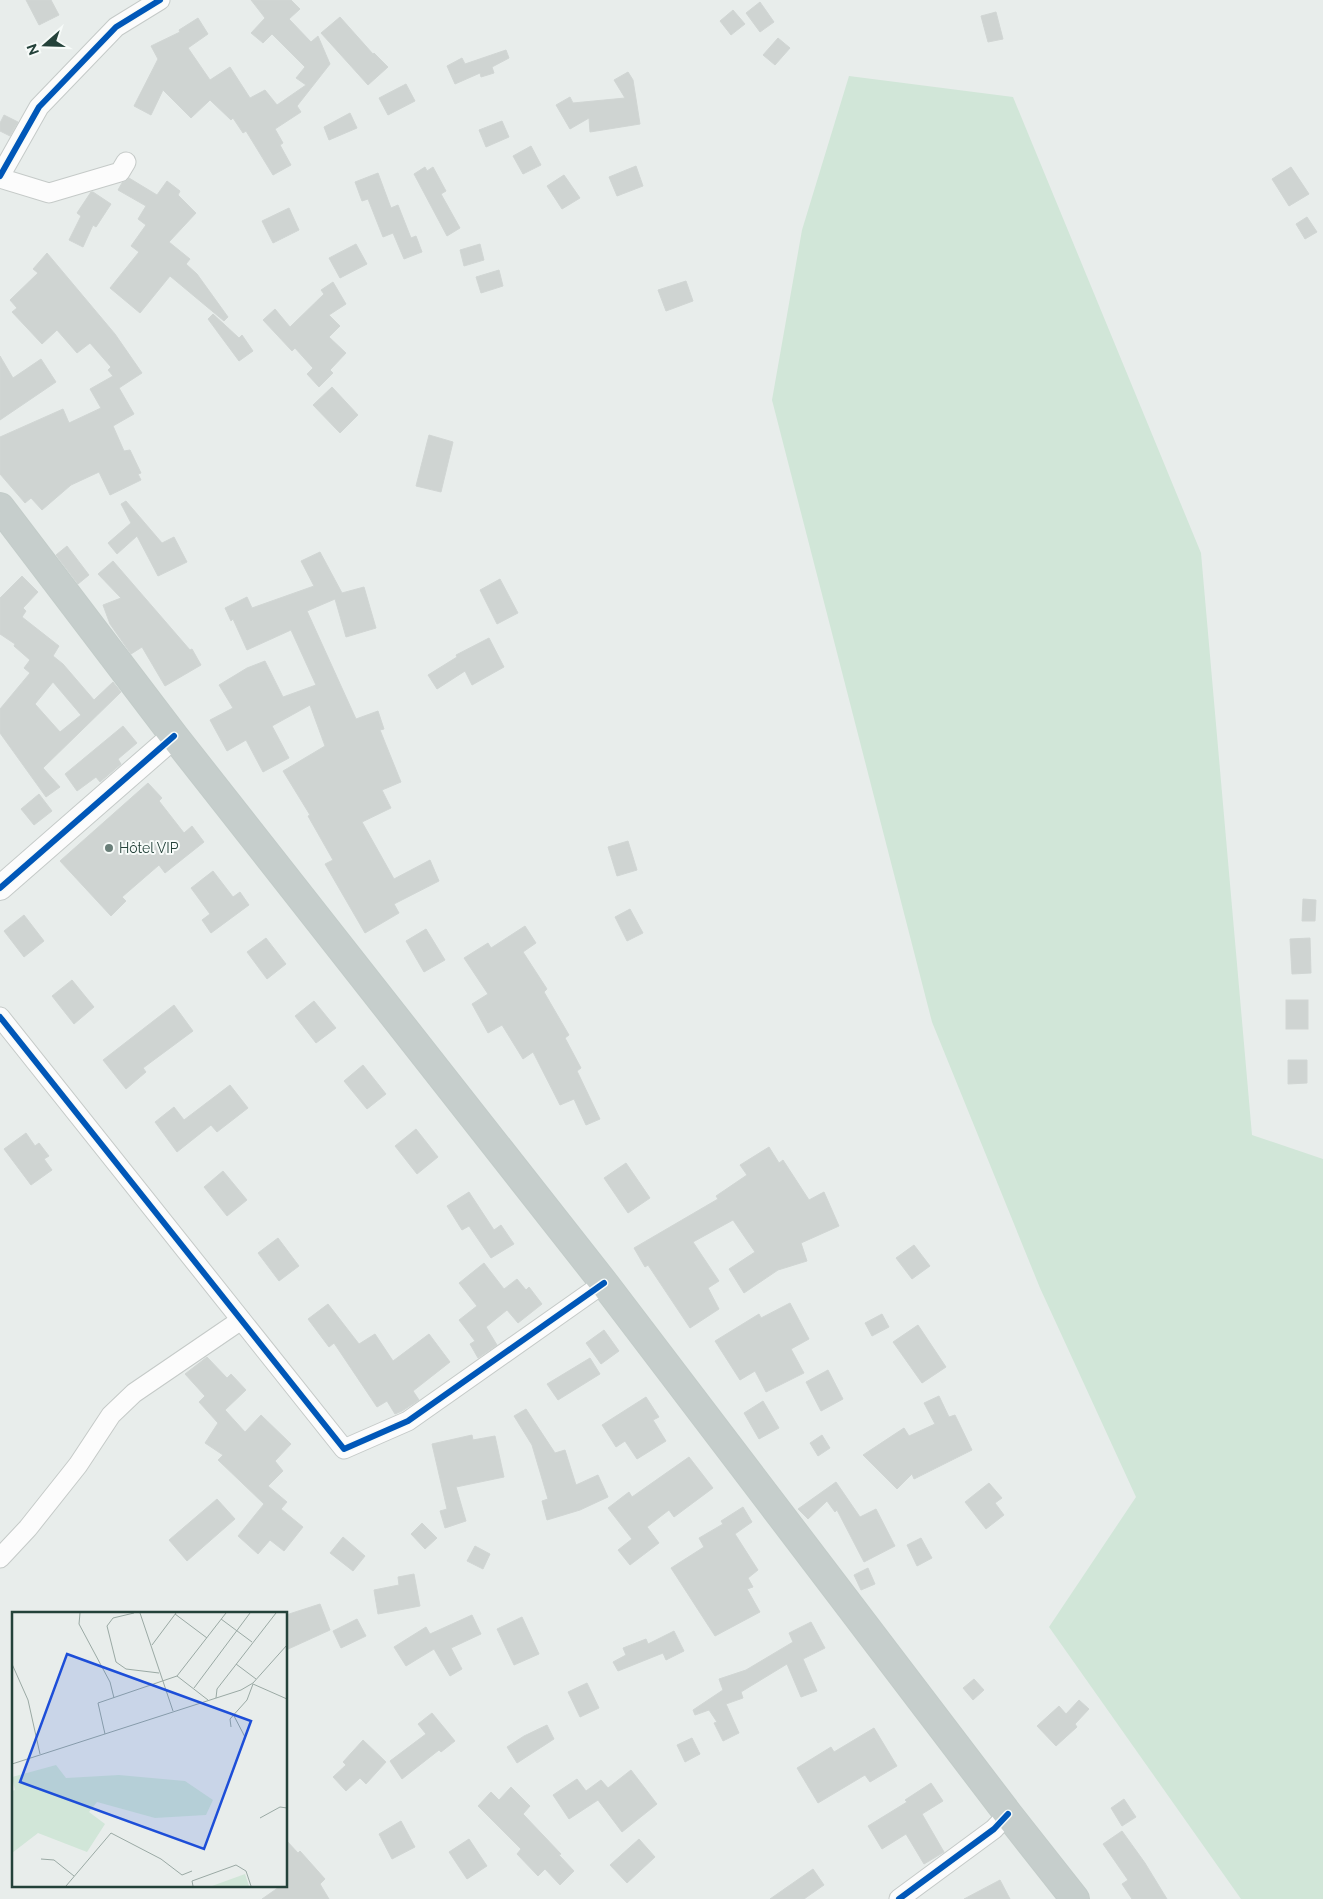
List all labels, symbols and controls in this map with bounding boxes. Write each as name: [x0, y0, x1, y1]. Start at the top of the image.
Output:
north arrow: [20, 20, 70, 70]
text: N: [23, 42, 42, 57]
place label: Hôtel VIP: [119, 840, 179, 856]
marker: Hôtel VIP: [103, 842, 115, 854]
inset map: [12, 1612, 288, 1886]

